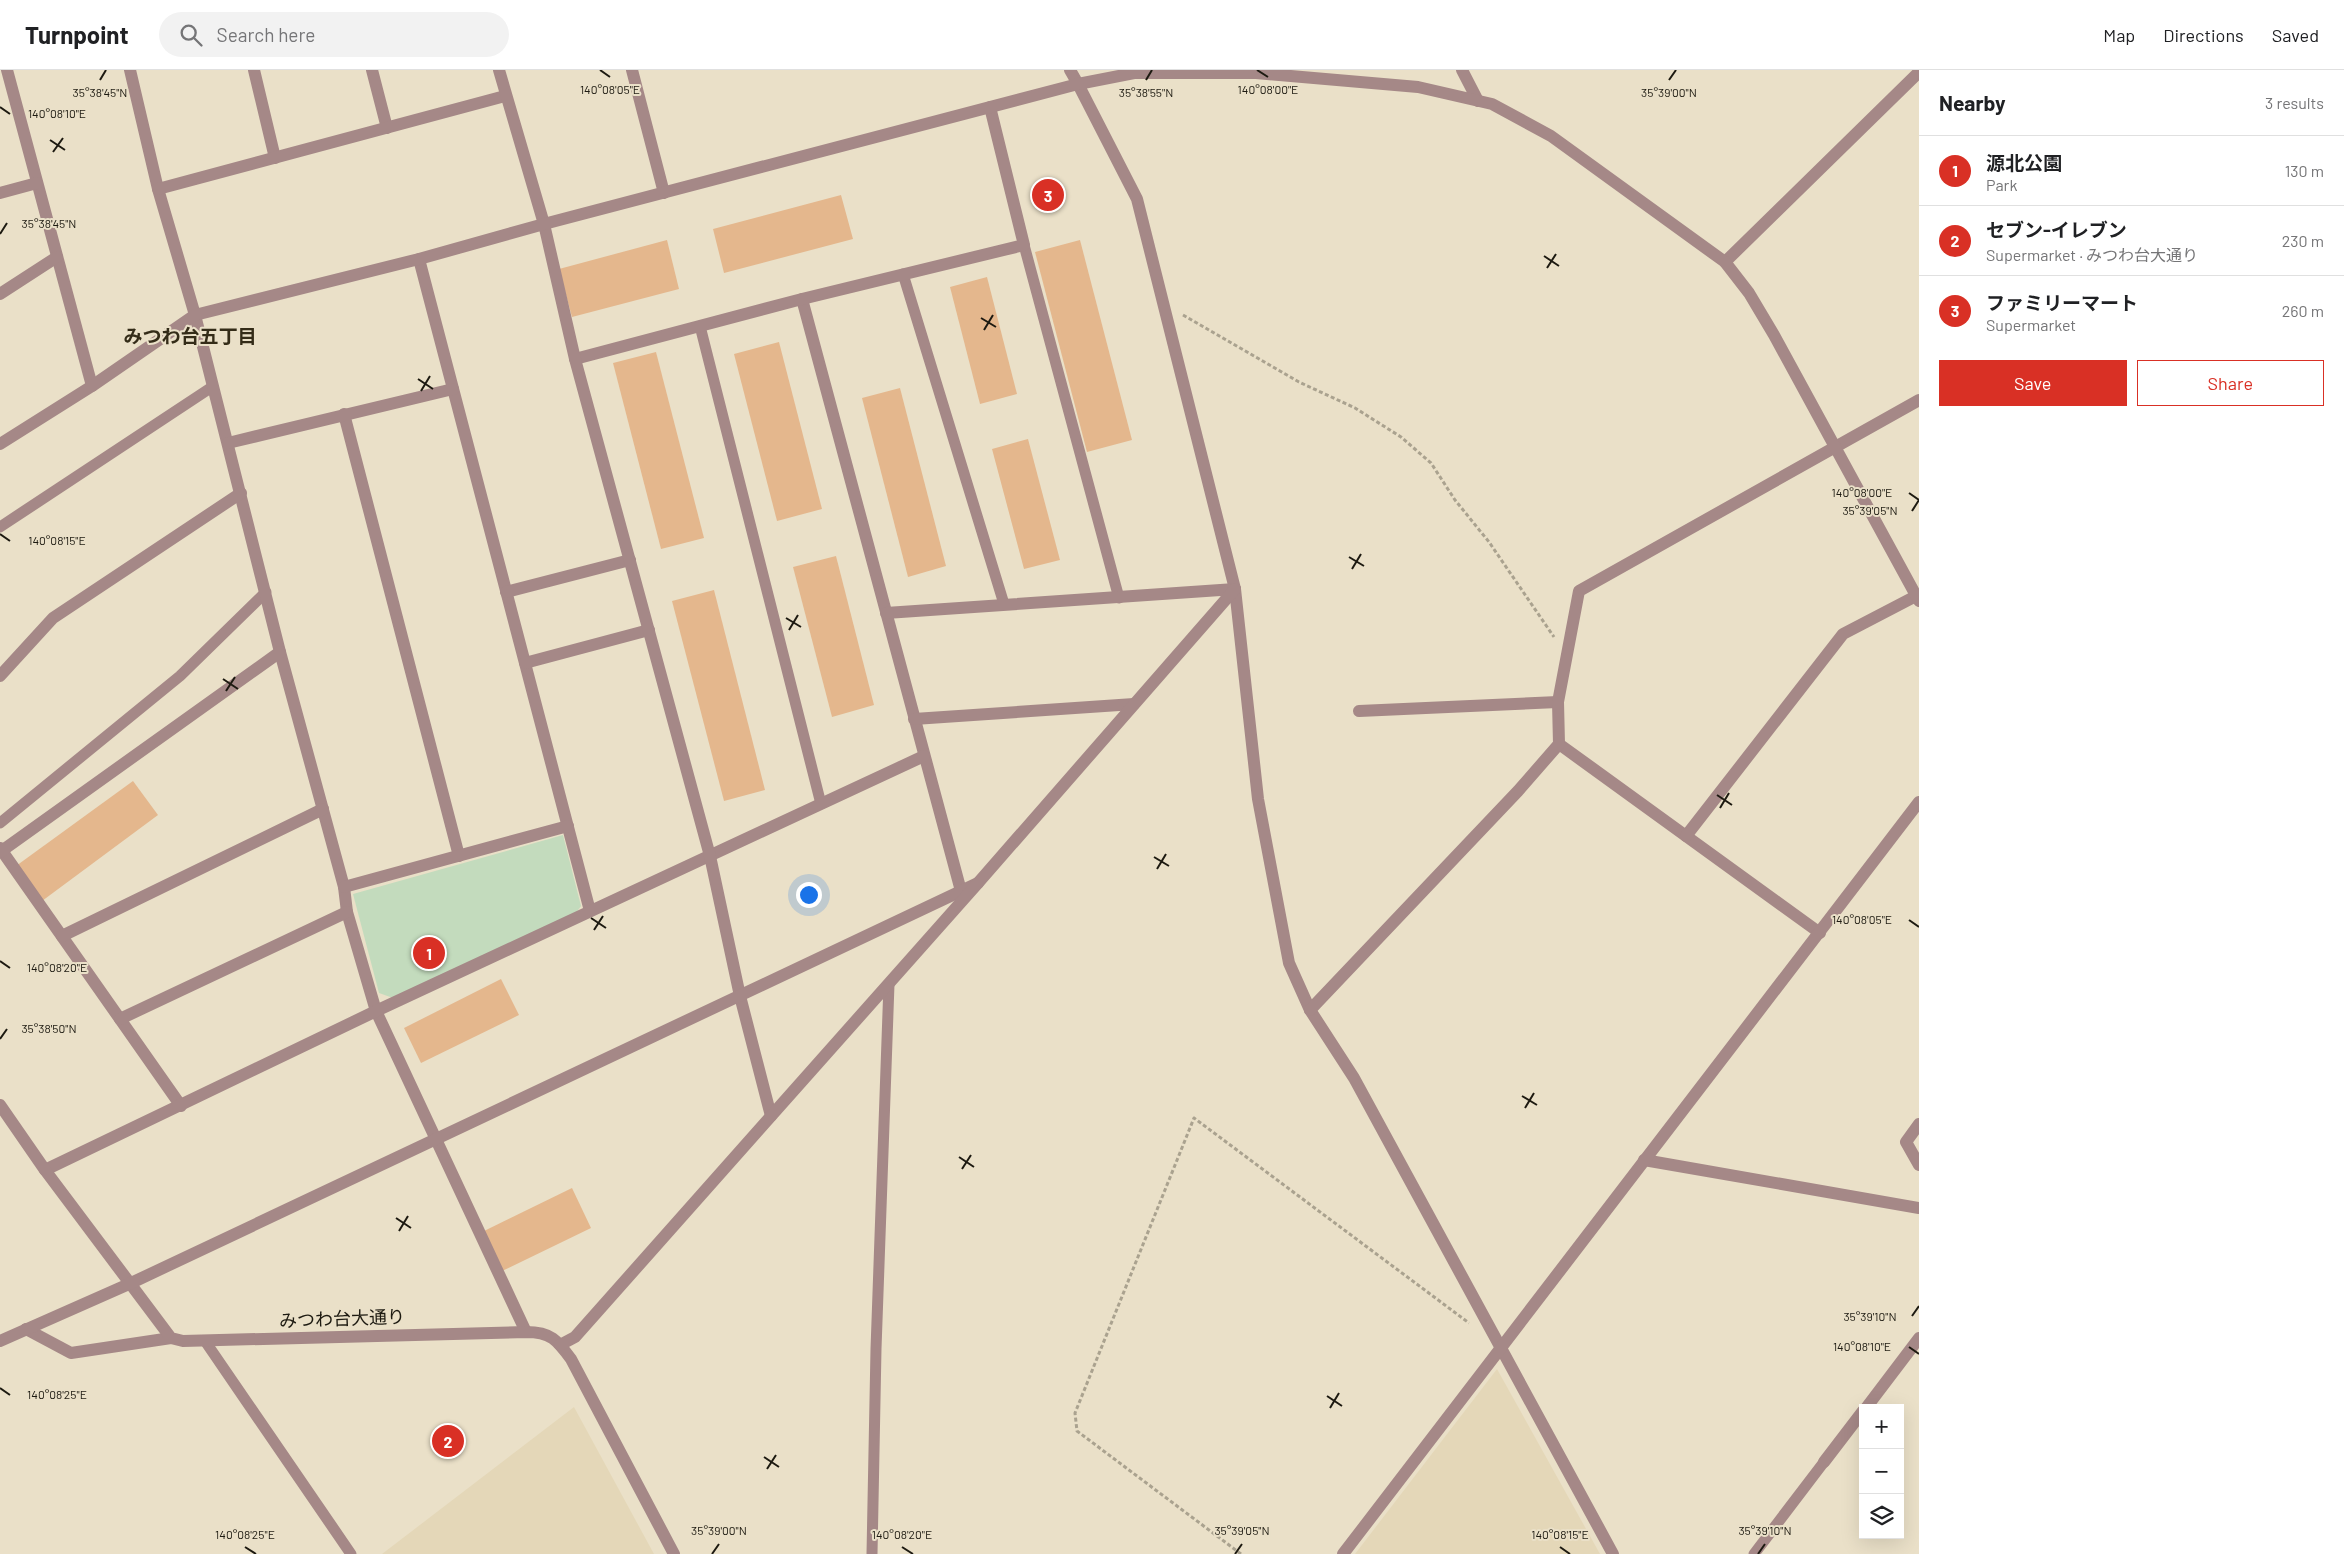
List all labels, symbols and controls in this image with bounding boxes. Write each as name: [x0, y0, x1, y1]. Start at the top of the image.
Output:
search box: [159, 12, 509, 57]
text: Turnpoint: [25, 20, 129, 49]
icon: search: [177, 21, 205, 49]
text: Search here: [217, 23, 315, 46]
text: Map: [2103, 24, 2135, 46]
text: Directions: [2163, 24, 2244, 46]
text: Saved: [2272, 24, 2319, 46]
text: 140°08'05"E: [580, 82, 640, 96]
text: 140°08'00"E: [1238, 82, 1298, 96]
text: 35°38'45"N: [73, 85, 127, 99]
text: 35°38'55"N: [1119, 85, 1173, 99]
text: 35°39'00"N: [1641, 85, 1697, 99]
text: Nearby: [1939, 90, 2005, 115]
text: 3 results: [2265, 93, 2324, 112]
text: 140°08'10"E: [28, 106, 86, 120]
text: 源北公園: [1986, 151, 2062, 174]
text: 1: [1952, 161, 1958, 180]
text: 130 m: [2285, 161, 2324, 180]
text: Park: [1986, 175, 2017, 194]
pin: 3: [1032, 176, 1064, 214]
text: 35°38'45"N: [22, 216, 76, 230]
text: セブン-イレブン: [1986, 218, 2127, 241]
text: 2: [1951, 231, 1959, 250]
text: 230 m: [2282, 231, 2324, 250]
text: Supermarket · みつわ台大通り: [1986, 245, 2198, 264]
text: ファミリーマート: [1986, 291, 2138, 314]
text: 3: [1951, 301, 1959, 320]
text: 260 m: [2282, 301, 2324, 320]
text: Supermarket: [1986, 315, 2076, 334]
district label: みつわ台五丁目: [123, 324, 257, 347]
button: Save: [1939, 360, 2127, 406]
button: Share: [2137, 360, 2324, 406]
text: 140°08'00"E: [1832, 485, 1892, 499]
text: 35°39'05"N: [1842, 503, 1898, 517]
text: 140°08'15"E: [28, 533, 86, 547]
your location: [796, 882, 822, 908]
text: 140°08'05"E: [1832, 912, 1892, 926]
pin: 1: [413, 934, 445, 972]
text: 140°08'20"E: [27, 960, 87, 974]
text: 35°38'50"N: [21, 1021, 77, 1035]
street label: みつわ台大通り: [279, 1305, 405, 1331]
text: 35°39'10"N: [1843, 1309, 1897, 1323]
text: 140°08'10"E: [1833, 1339, 1891, 1353]
text: 140°08'25"E: [27, 1387, 87, 1401]
map controls: [1859, 1404, 1904, 1539]
button: +: [1859, 1404, 1904, 1449]
pin: 2: [432, 1422, 464, 1460]
button: −: [1859, 1449, 1904, 1494]
button: layers: [1859, 1494, 1904, 1539]
text: 35°39'00"N: [691, 1523, 747, 1537]
text: 35°39'05"N: [1214, 1523, 1270, 1537]
text: 35°39'10"N: [1738, 1523, 1792, 1537]
text: 140°08'25"E: [215, 1527, 275, 1541]
text: 140°08'20"E: [872, 1527, 932, 1541]
text: 140°08'15"E: [1531, 1527, 1589, 1541]

